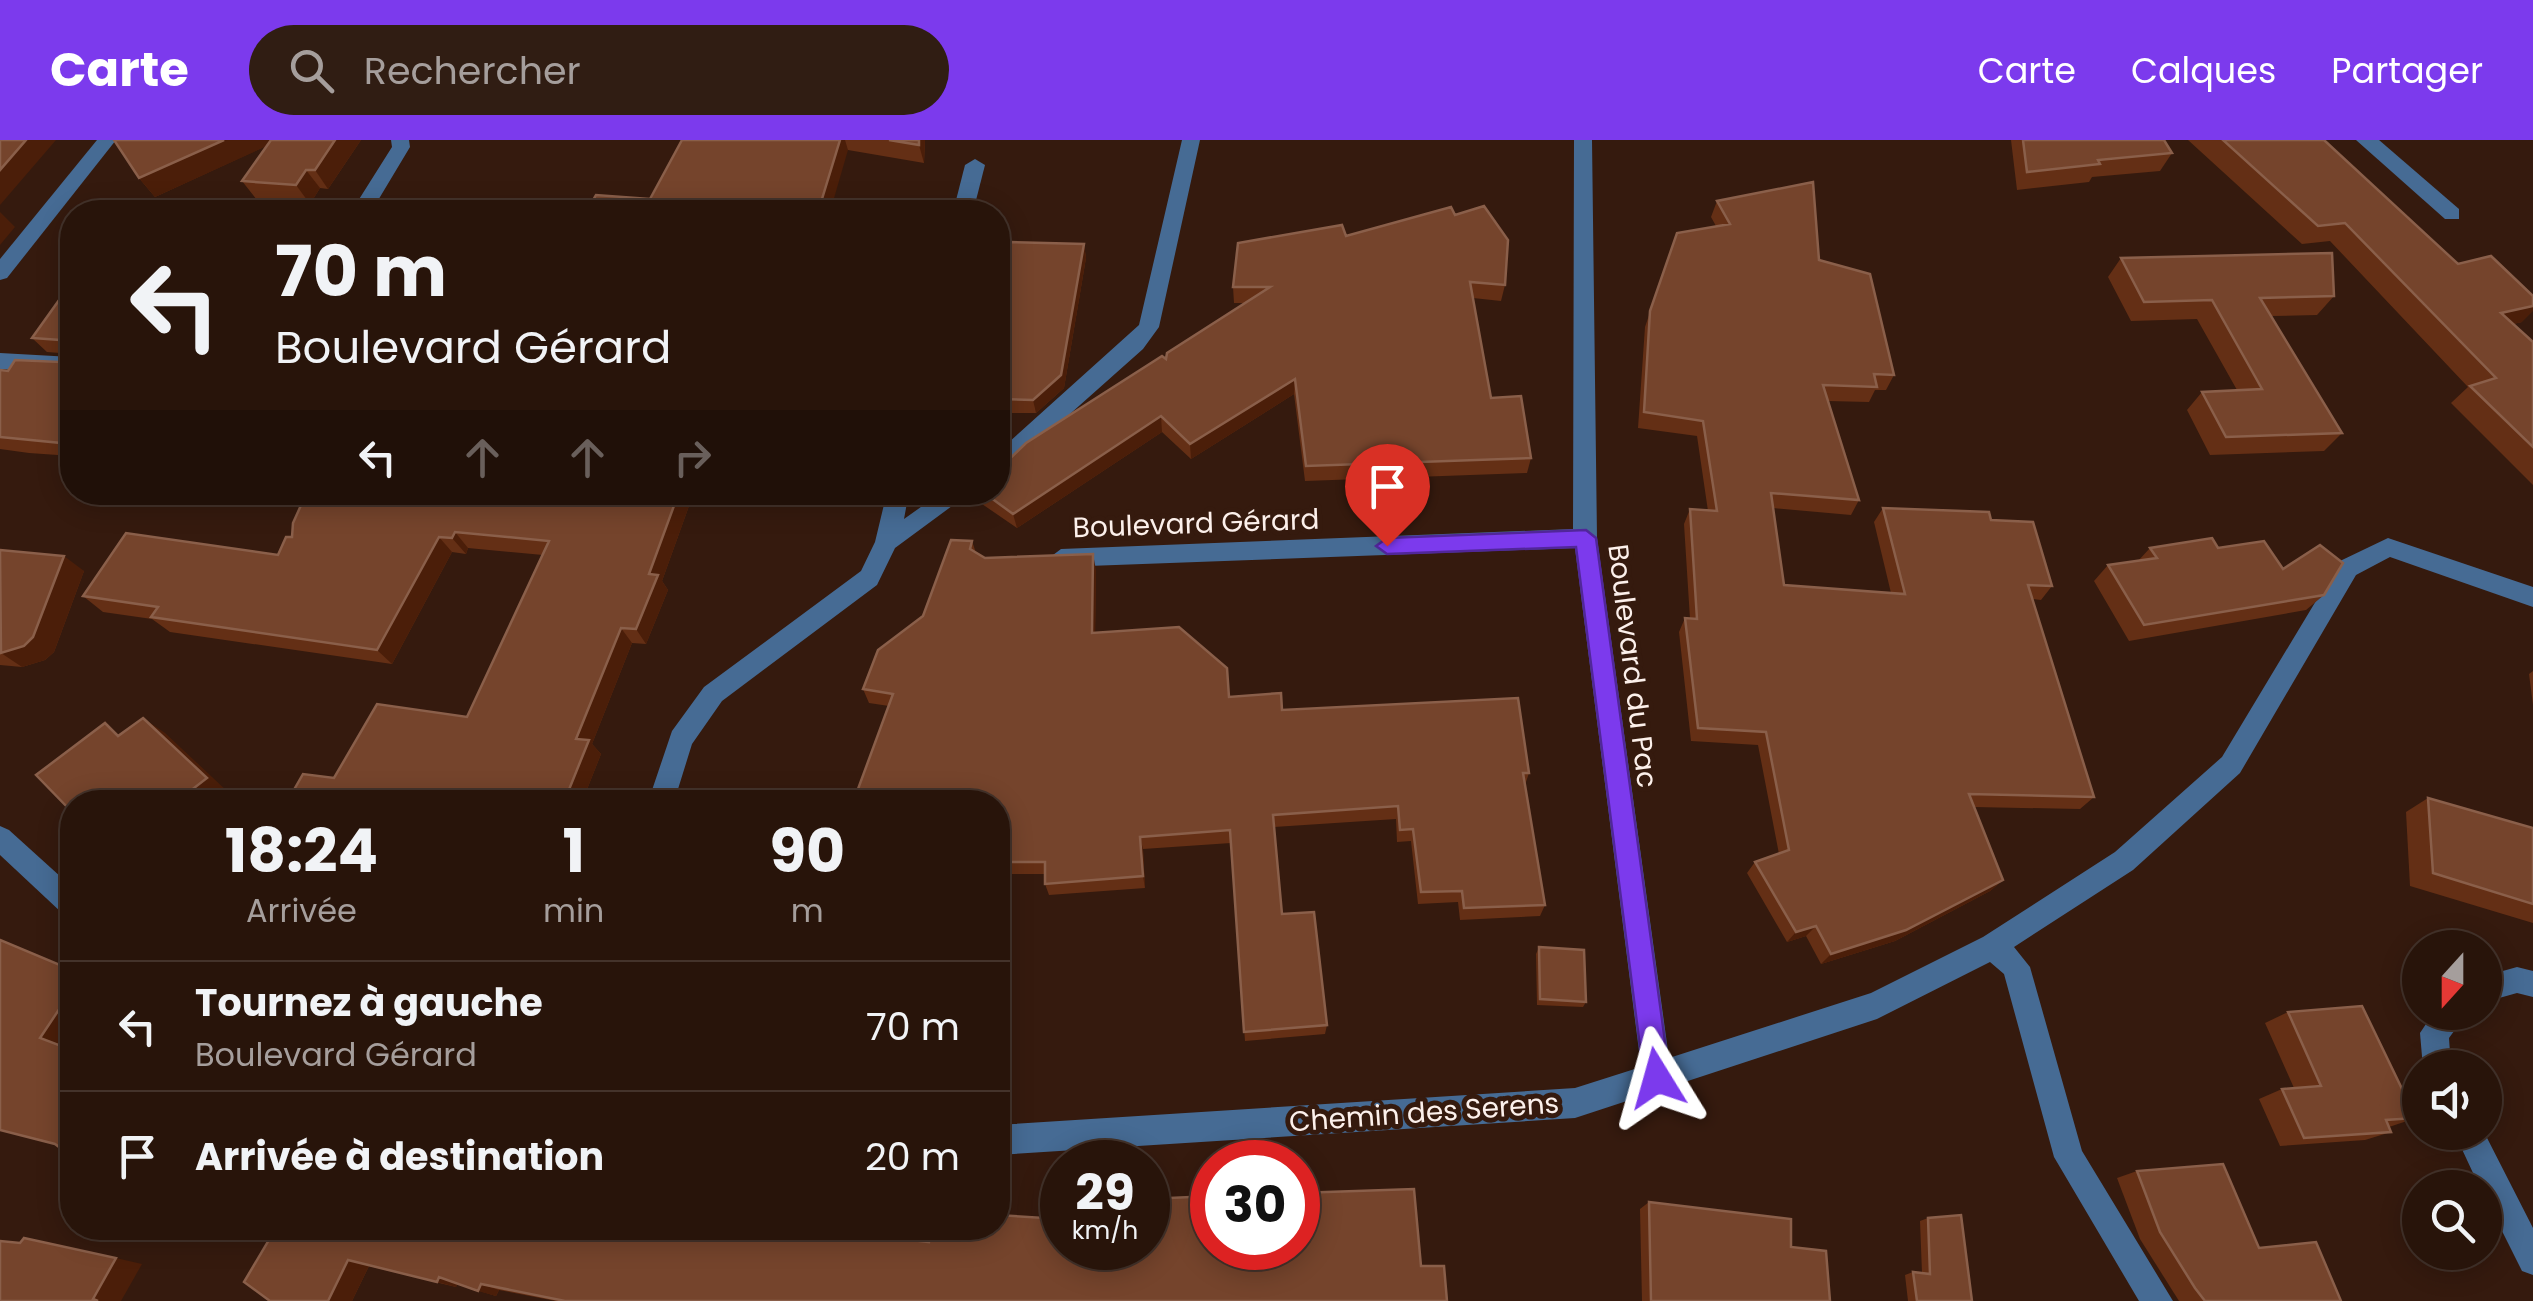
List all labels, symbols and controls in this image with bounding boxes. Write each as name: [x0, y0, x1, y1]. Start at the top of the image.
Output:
search box: [249, 25, 949, 115]
text: Carte: [50, 36, 189, 103]
icon: search: [284, 43, 339, 98]
text: Rechercher: [364, 44, 581, 97]
text: Carte: [1978, 46, 2076, 95]
text: Calques: [2131, 46, 2276, 95]
text: Partager: [2331, 46, 2483, 95]
text: 70 m: [275, 222, 447, 321]
icon: left: [110, 240, 240, 370]
text: Boulevard Gérard: [275, 316, 671, 379]
icon: left: [350, 430, 405, 485]
icon: ahead: [455, 430, 510, 485]
icon: ahead: [560, 430, 615, 485]
icon: right: [665, 430, 720, 485]
pin: [1345, 444, 1430, 547]
icon: arrive: [1360, 459, 1415, 514]
street label: Boulevard Gérard: [1072, 500, 1320, 547]
street label: Boulevard du Pac: [1598, 542, 1667, 790]
text: 18:24: [225, 809, 378, 893]
text: 1: [562, 809, 585, 893]
text: 90: [769, 809, 845, 893]
text: Arrivée: [246, 888, 357, 933]
text: min: [543, 888, 604, 933]
text: m: [791, 888, 824, 933]
north arrow: [2402, 930, 2502, 1030]
map controls: [2402, 930, 2502, 1270]
text: Tournez à gauche: [195, 976, 543, 1029]
icon: left: [110, 999, 165, 1054]
text: 70 m: [866, 1000, 960, 1053]
position arrow: [1605, 1026, 1709, 1130]
text: Boulevard Gérard: [195, 1032, 477, 1077]
button: sound: [2402, 1050, 2502, 1150]
street label: Chemin des Serens: [1288, 1084, 1560, 1141]
icon: arrive: [110, 1129, 165, 1184]
text: Arrivée à destination: [195, 1130, 604, 1183]
text: 20 m: [865, 1130, 960, 1183]
speed limit sign: 30: [1190, 1140, 1320, 1270]
text: 29: [1075, 1157, 1135, 1228]
button: search: [2402, 1170, 2502, 1270]
text: km/h: [1072, 1213, 1138, 1248]

